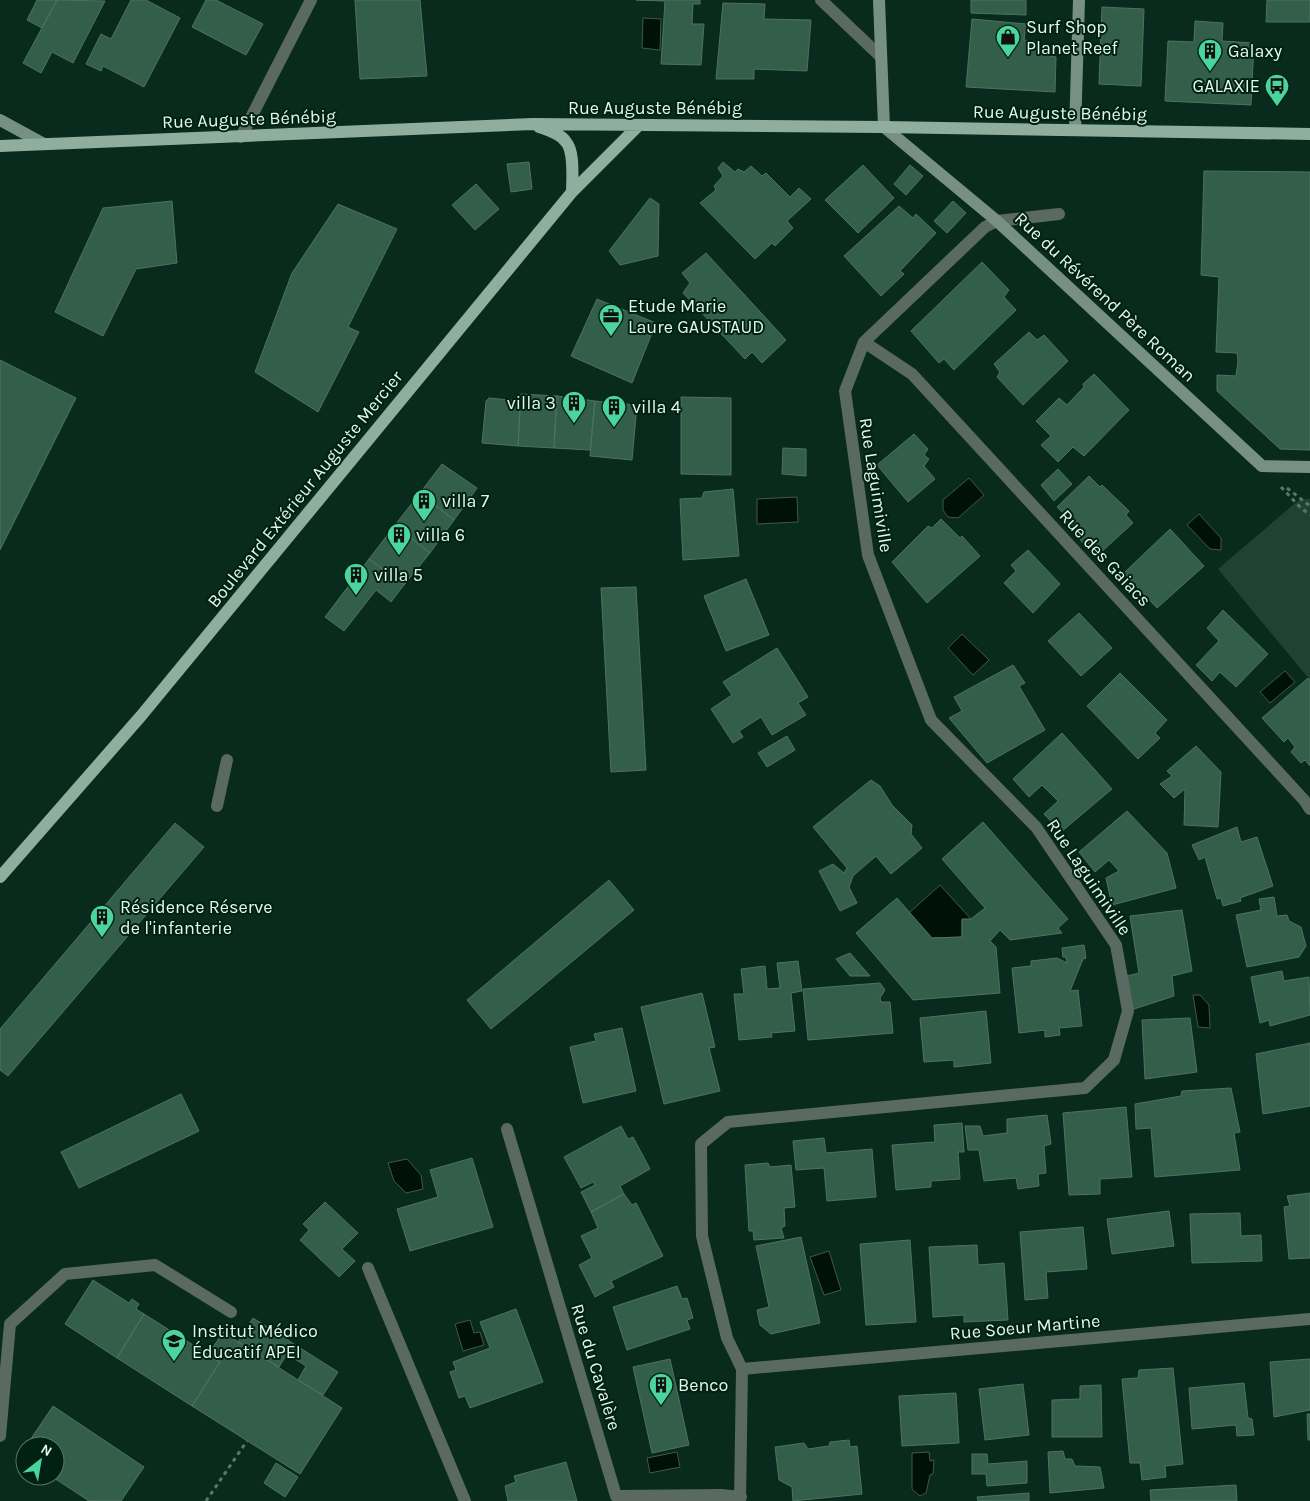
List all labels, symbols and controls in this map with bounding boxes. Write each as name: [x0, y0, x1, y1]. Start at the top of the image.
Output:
place label: Surf Shop Planet Reef: [1026, 16, 1119, 59]
shop icon: Surf Shop Planet Reef: [995, 24, 1021, 58]
building icon: Galaxy: [1197, 38, 1223, 72]
place label: Galaxy: [1228, 40, 1283, 62]
bus stop icon: GALAXIE: [1264, 73, 1290, 107]
place label: GALAXIE: [1193, 75, 1260, 97]
street label: Rue Auguste Bénébig: [568, 97, 742, 119]
street label: Rue Auguste Bénébig: [973, 100, 1147, 126]
street label: Rue Auguste Bénébig: [162, 105, 336, 133]
street label: Rue du Révérend Père Roman: [1010, 207, 1200, 387]
place label: Etude Marie Laure GAUSTAUD: [628, 295, 764, 338]
office icon: Etude Marie Laure GAUSTAUD: [598, 303, 624, 337]
street label: Boulevard Extérieur Auguste Mercier: [203, 366, 408, 612]
building icon: villa 3: [561, 390, 587, 424]
place label: villa 3: [507, 392, 556, 414]
building icon: villa 4: [601, 394, 627, 428]
place label: villa 4: [632, 396, 681, 418]
street label: Rue Laguimiville: [854, 416, 898, 554]
building icon: villa 7: [411, 488, 437, 522]
place label: villa 7: [442, 490, 490, 512]
street label: Rue des Gaiacs: [1054, 505, 1156, 611]
building icon: villa 6: [386, 522, 412, 556]
place label: villa 6: [416, 524, 465, 546]
building icon: villa 5: [343, 562, 369, 596]
place label: villa 5: [374, 564, 423, 586]
street label: Rue Laguimiville: [1042, 814, 1136, 940]
place label: Résidence Réserve de l'infanterie: [120, 896, 272, 939]
building icon: Résidence Réserve de l'infanterie: [89, 904, 115, 938]
street label: Rue du Cavalère: [566, 1301, 626, 1433]
street label: Rue Soeur Martine: [949, 1309, 1101, 1345]
place label: Institut Médico Éducatif APEI: [192, 1320, 318, 1363]
school or university icon: Institut Médico Éducatif APEI: [161, 1328, 187, 1362]
building icon: Benco: [648, 1372, 674, 1406]
place label: Benco: [678, 1374, 728, 1396]
north arrow: [15, 1436, 65, 1486]
text: N: [38, 1440, 55, 1460]

